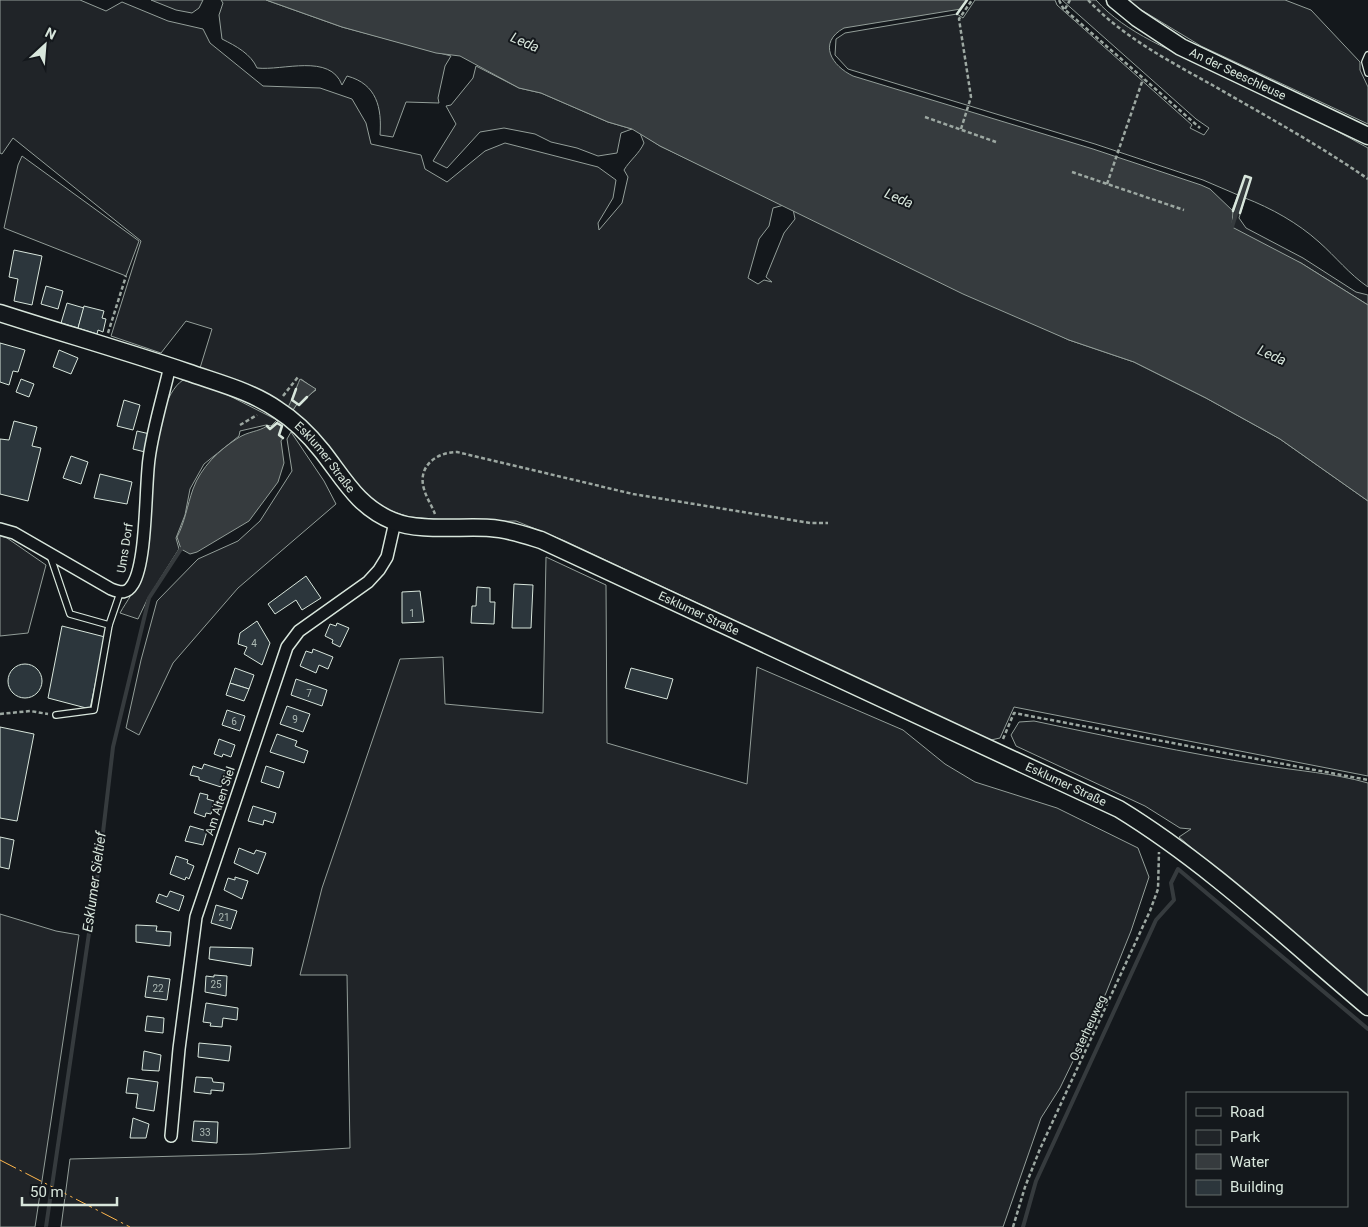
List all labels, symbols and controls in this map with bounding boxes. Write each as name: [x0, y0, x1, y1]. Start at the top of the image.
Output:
north arrow: [20, 20, 70, 70]
text: N: [43, 24, 59, 43]
water label: Leda: [508, 29, 542, 55]
street label: An der Seeschleuse: [1187, 45, 1288, 103]
water label: Leda: [882, 185, 916, 211]
water label: Leda: [1255, 342, 1289, 368]
street label: Esklumer Straße: [292, 419, 358, 496]
street label: Ums Dorf: [114, 521, 136, 574]
street label: Esklumer Straße: [656, 589, 741, 638]
house number: 1: [409, 608, 415, 619]
house number: 4: [251, 638, 257, 649]
house number: 7: [306, 688, 312, 699]
house number: 9: [292, 714, 298, 725]
house number: 6: [231, 716, 237, 727]
street label: Esklumer Straße: [1023, 759, 1109, 809]
street label: Am Alten Siel: [202, 765, 238, 837]
water label: Esklumer Sieltief: [79, 830, 109, 933]
house number: 21: [218, 912, 230, 923]
house number: 25: [210, 979, 222, 990]
house number: 22: [152, 983, 164, 994]
street label: Osterheuweg: [1067, 993, 1109, 1063]
legend: [1186, 1092, 1348, 1207]
text: Road: [1230, 1103, 1264, 1121]
house number: 33: [199, 1127, 211, 1138]
text: Park: [1230, 1128, 1261, 1146]
text: Water: [1230, 1153, 1269, 1171]
scale bar: [22, 1174, 118, 1206]
text: Building: [1230, 1178, 1284, 1196]
text: 50 m: [30, 1183, 64, 1201]

